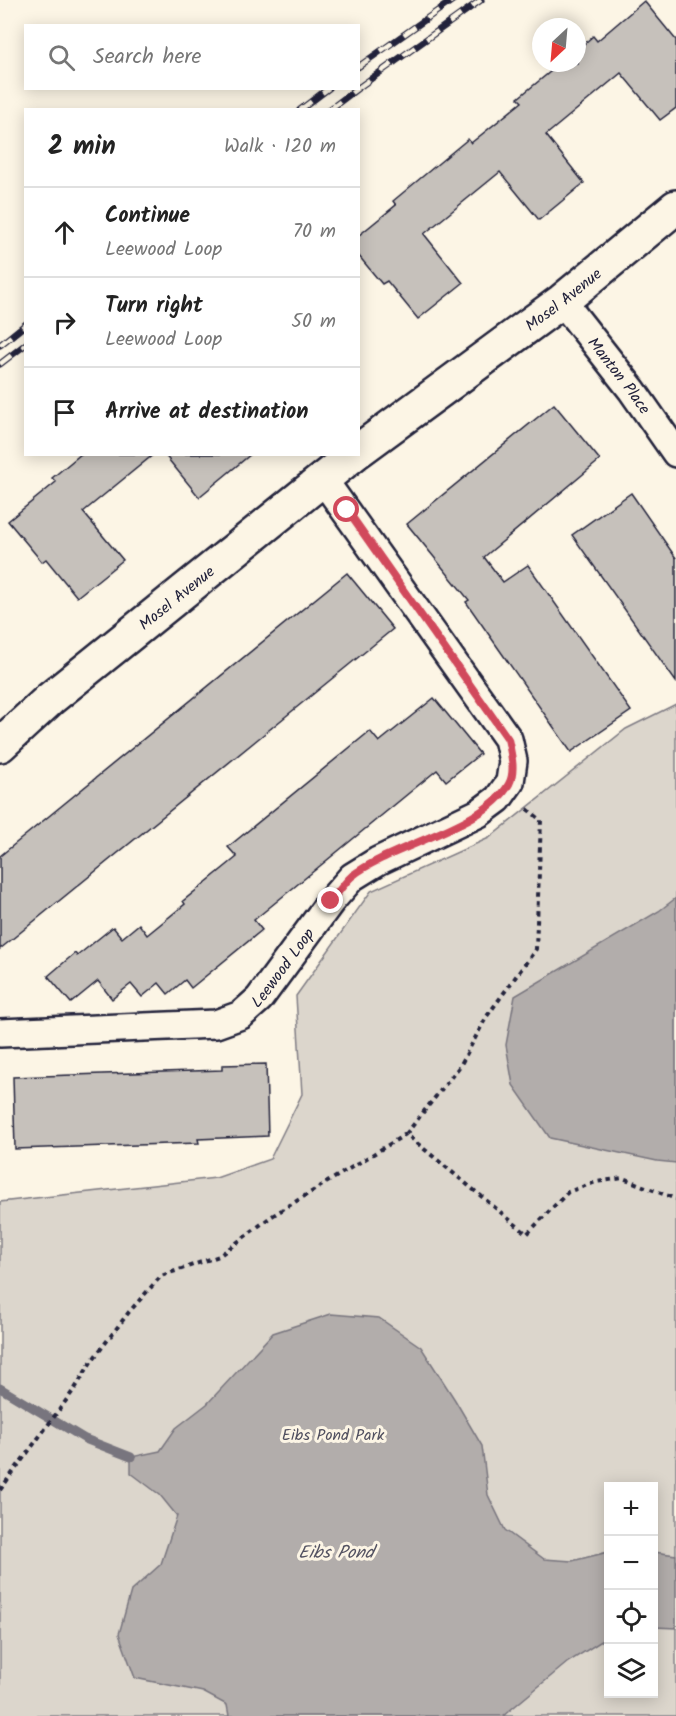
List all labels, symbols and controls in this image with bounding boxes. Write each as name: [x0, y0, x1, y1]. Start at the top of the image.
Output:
north arrow: [532, 18, 586, 72]
search box: [24, 24, 360, 90]
text: Search here: [93, 40, 201, 75]
icon: search: [45, 41, 78, 74]
text: 2 min: [48, 126, 116, 168]
text: Walk · 120 m: [224, 131, 336, 163]
text: Continue: [105, 199, 190, 234]
icon: ahead: [48, 216, 81, 249]
text: 70 m: [293, 216, 336, 248]
text: Leewood Loop: [105, 234, 222, 266]
street label: Mosel Avenue: [520, 262, 608, 338]
text: Turn right: [105, 289, 203, 324]
icon: right: [48, 306, 81, 339]
text: 50 m: [291, 306, 336, 338]
text: Leewood Loop: [105, 324, 222, 356]
street label: Manton Place: [581, 332, 656, 420]
text: Arrive at destination: [105, 395, 308, 430]
icon: arrive: [48, 396, 81, 429]
route start: [333, 496, 359, 522]
street label: Mosel Avenue: [134, 560, 221, 637]
route end: [317, 887, 343, 913]
street label: Leewood Loop: [246, 923, 321, 1015]
park label: Eibs Pond Park: [282, 1423, 385, 1448]
map controls: [604, 1482, 658, 1698]
button: +: [604, 1482, 658, 1536]
button: −: [604, 1536, 658, 1590]
water label: Eibs Pond: [298, 1539, 378, 1568]
button: locate: [604, 1590, 658, 1644]
button: layers: [604, 1644, 658, 1698]

